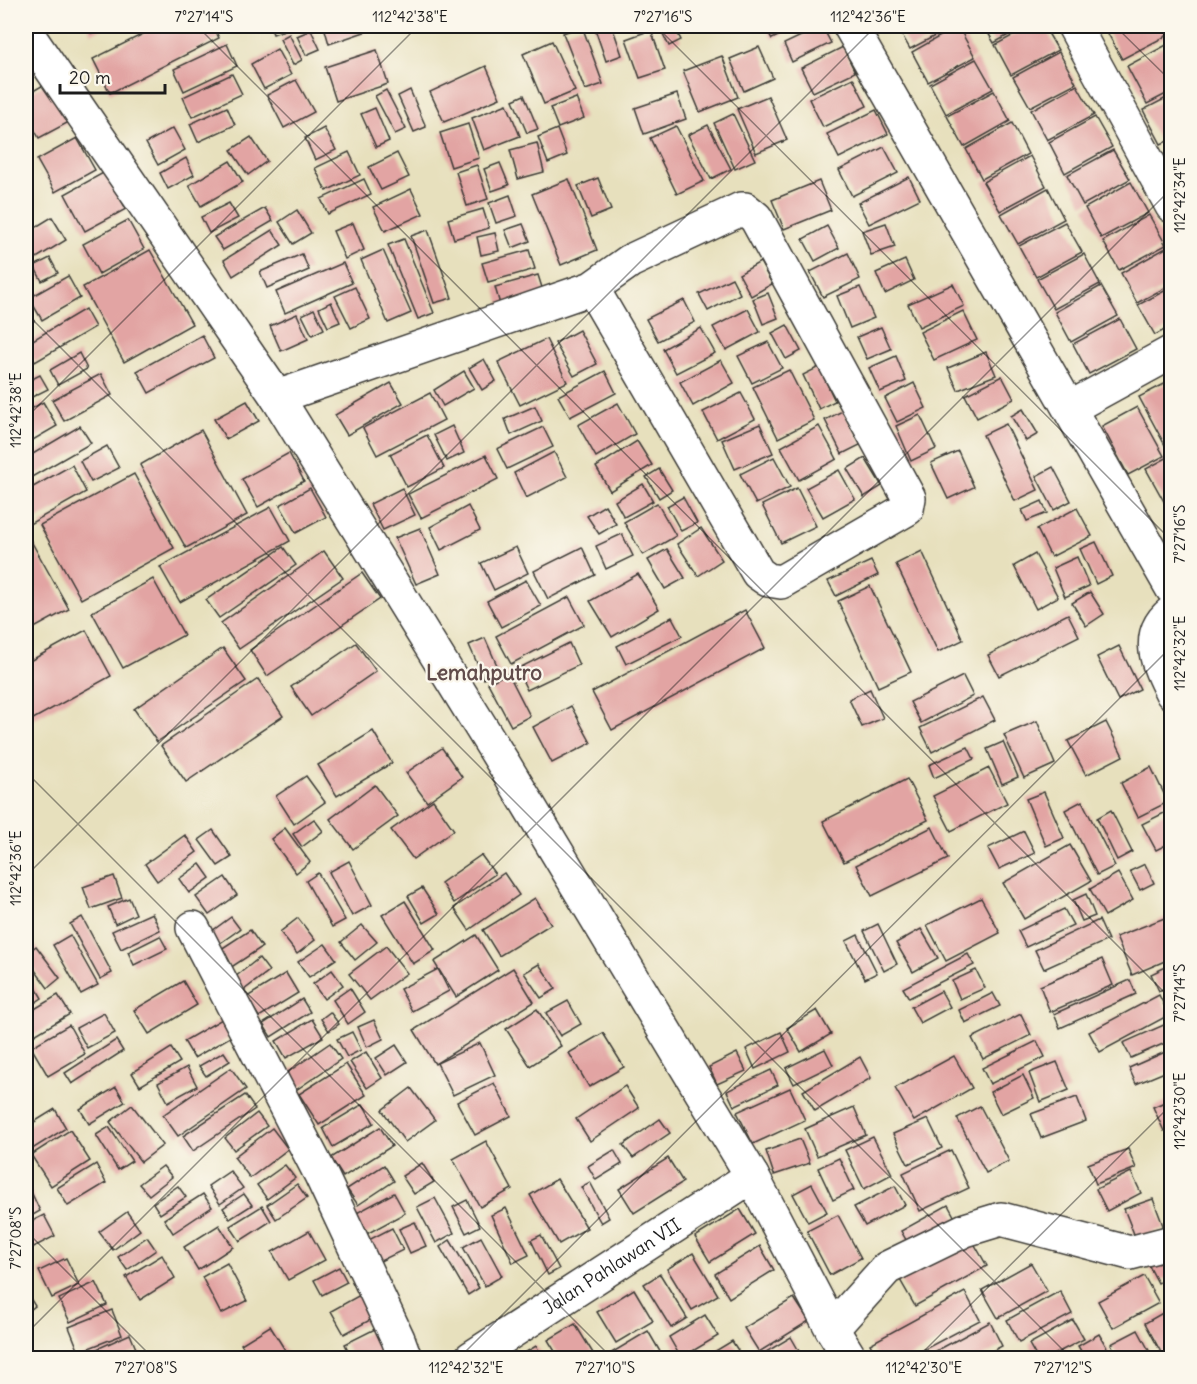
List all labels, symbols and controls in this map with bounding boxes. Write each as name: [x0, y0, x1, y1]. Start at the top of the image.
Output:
text: 7°27'14"S: [175, 7, 233, 26]
text: 112°42'38"E: [372, 7, 448, 26]
text: 7°27'16"S: [634, 7, 692, 26]
text: 112°42'36"E: [830, 7, 906, 26]
scale bar: [60, 57, 165, 95]
text: 20 m: [69, 66, 111, 89]
text: 112°42'34"E: [1170, 157, 1189, 233]
text: 112°42'38"E: [6, 372, 25, 448]
text: 7°27'16"S: [1170, 505, 1189, 563]
text: 112°42'32"E: [1170, 615, 1189, 691]
district label: Lemahputro: [426, 659, 542, 686]
text: 112°42'36"E: [6, 830, 25, 906]
text: 7°27'14"S: [1170, 964, 1189, 1022]
text: 112°42'30"E: [1170, 1072, 1189, 1149]
text: 7°27'08"S: [6, 1207, 25, 1269]
street label: Jalan Pahlawan VII: [538, 1213, 685, 1319]
text: 7°27'08"S: [115, 1358, 177, 1377]
text: 112°42'32"E: [428, 1358, 504, 1377]
text: 7°27'10"S: [575, 1358, 635, 1377]
text: 112°42'30"E: [886, 1358, 963, 1377]
text: 7°27'12"S: [1034, 1358, 1092, 1377]

